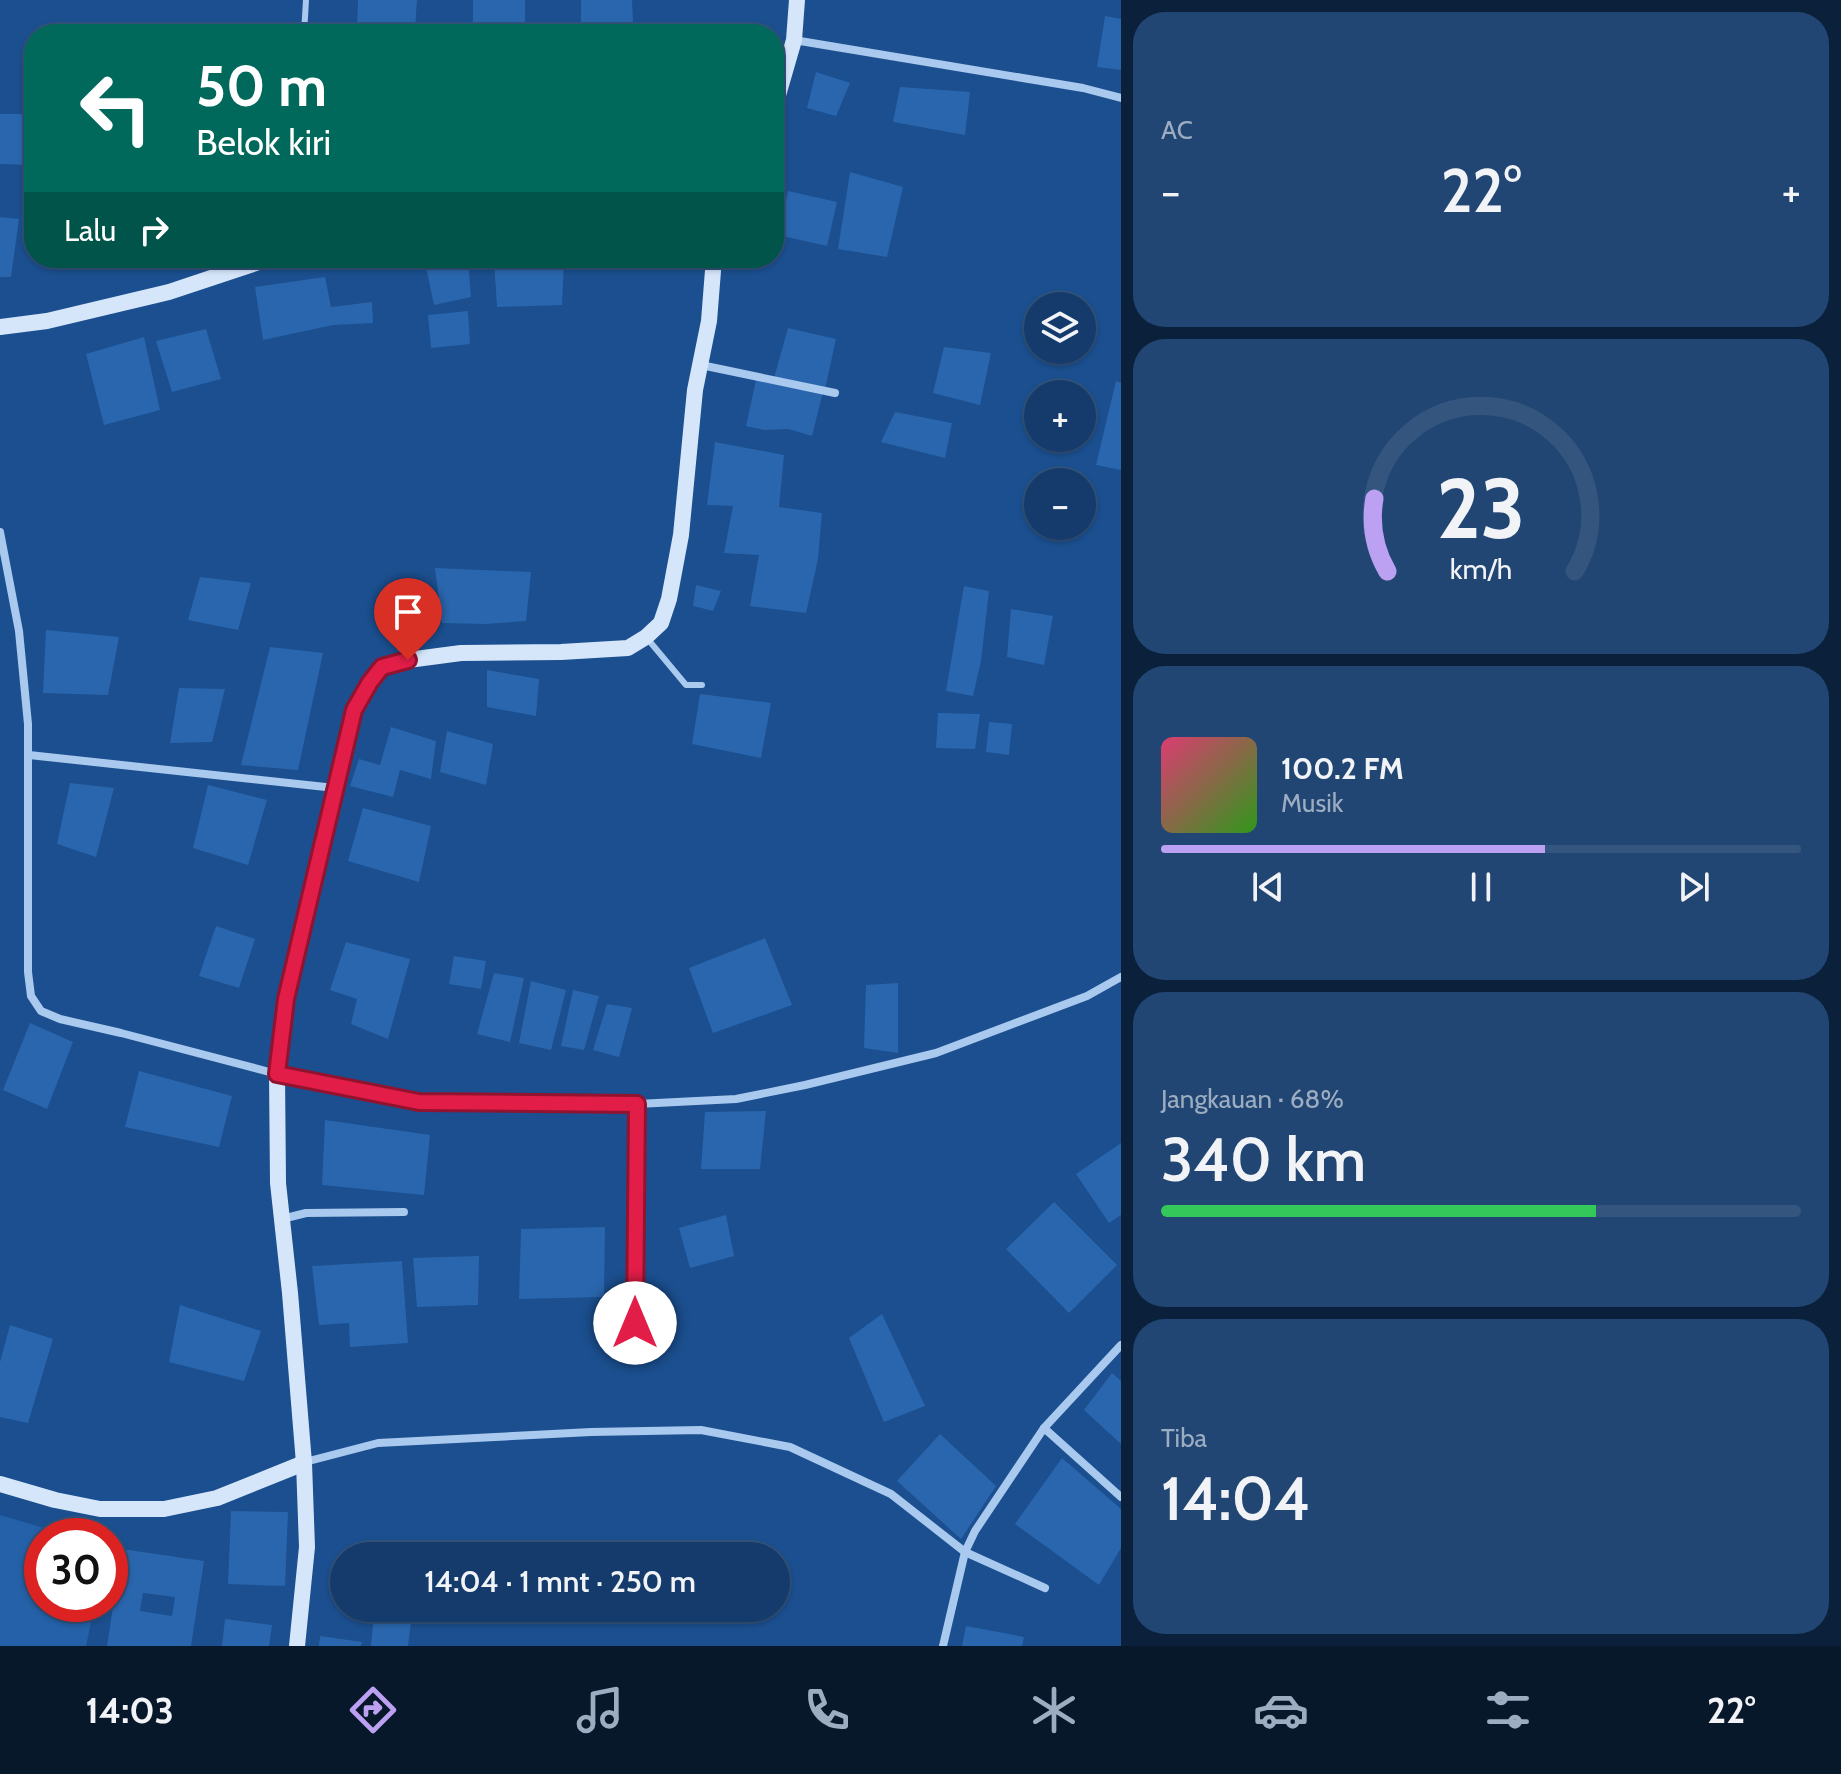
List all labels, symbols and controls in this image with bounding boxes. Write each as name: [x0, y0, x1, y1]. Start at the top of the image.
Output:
text: 50 m: [196, 52, 327, 120]
icon: left: [64, 56, 168, 160]
text: AC: [1161, 114, 1193, 146]
text: Belok kiri: [196, 120, 331, 164]
text: 22°: [1441, 154, 1521, 227]
text: −: [1161, 165, 1180, 218]
text: +: [1782, 165, 1801, 218]
icon: right: [132, 208, 176, 252]
text: Lalu: [64, 212, 116, 249]
map controls: [1024, 292, 1096, 540]
button: layers: [1024, 292, 1096, 364]
button: +: [1024, 380, 1096, 452]
text: 23: [1437, 458, 1525, 559]
button: −: [1024, 468, 1096, 540]
text: km/h: [1450, 551, 1512, 586]
pin: [374, 578, 442, 660]
icon: arrive: [386, 590, 430, 634]
text: 100.2 FM: [1281, 750, 1404, 787]
text: Musik: [1281, 787, 1343, 819]
icon: previous: [1246, 865, 1290, 909]
icon: pause: [1459, 865, 1503, 909]
icon: next: [1672, 865, 1716, 909]
text: Jangkauan · 68%: [1161, 1083, 1344, 1115]
text: 340 km: [1161, 1123, 1366, 1196]
position arrow: [593, 1281, 677, 1365]
text: Tiba: [1161, 1422, 1207, 1454]
text: 14:04: [1161, 1462, 1310, 1535]
speed limit sign: 30: [24, 1518, 128, 1622]
text: 14:04 · 1 mnt · 250 m: [424, 1563, 696, 1600]
icon: directions: [345, 1682, 401, 1738]
icon: music: [572, 1682, 628, 1738]
icon: phone: [799, 1682, 855, 1738]
icon: climate: [1026, 1682, 1082, 1738]
icon: car: [1253, 1682, 1309, 1738]
icon: filters: [1480, 1682, 1536, 1738]
text: 14:03: [86, 1688, 174, 1732]
text: 22°: [1707, 1688, 1755, 1732]

